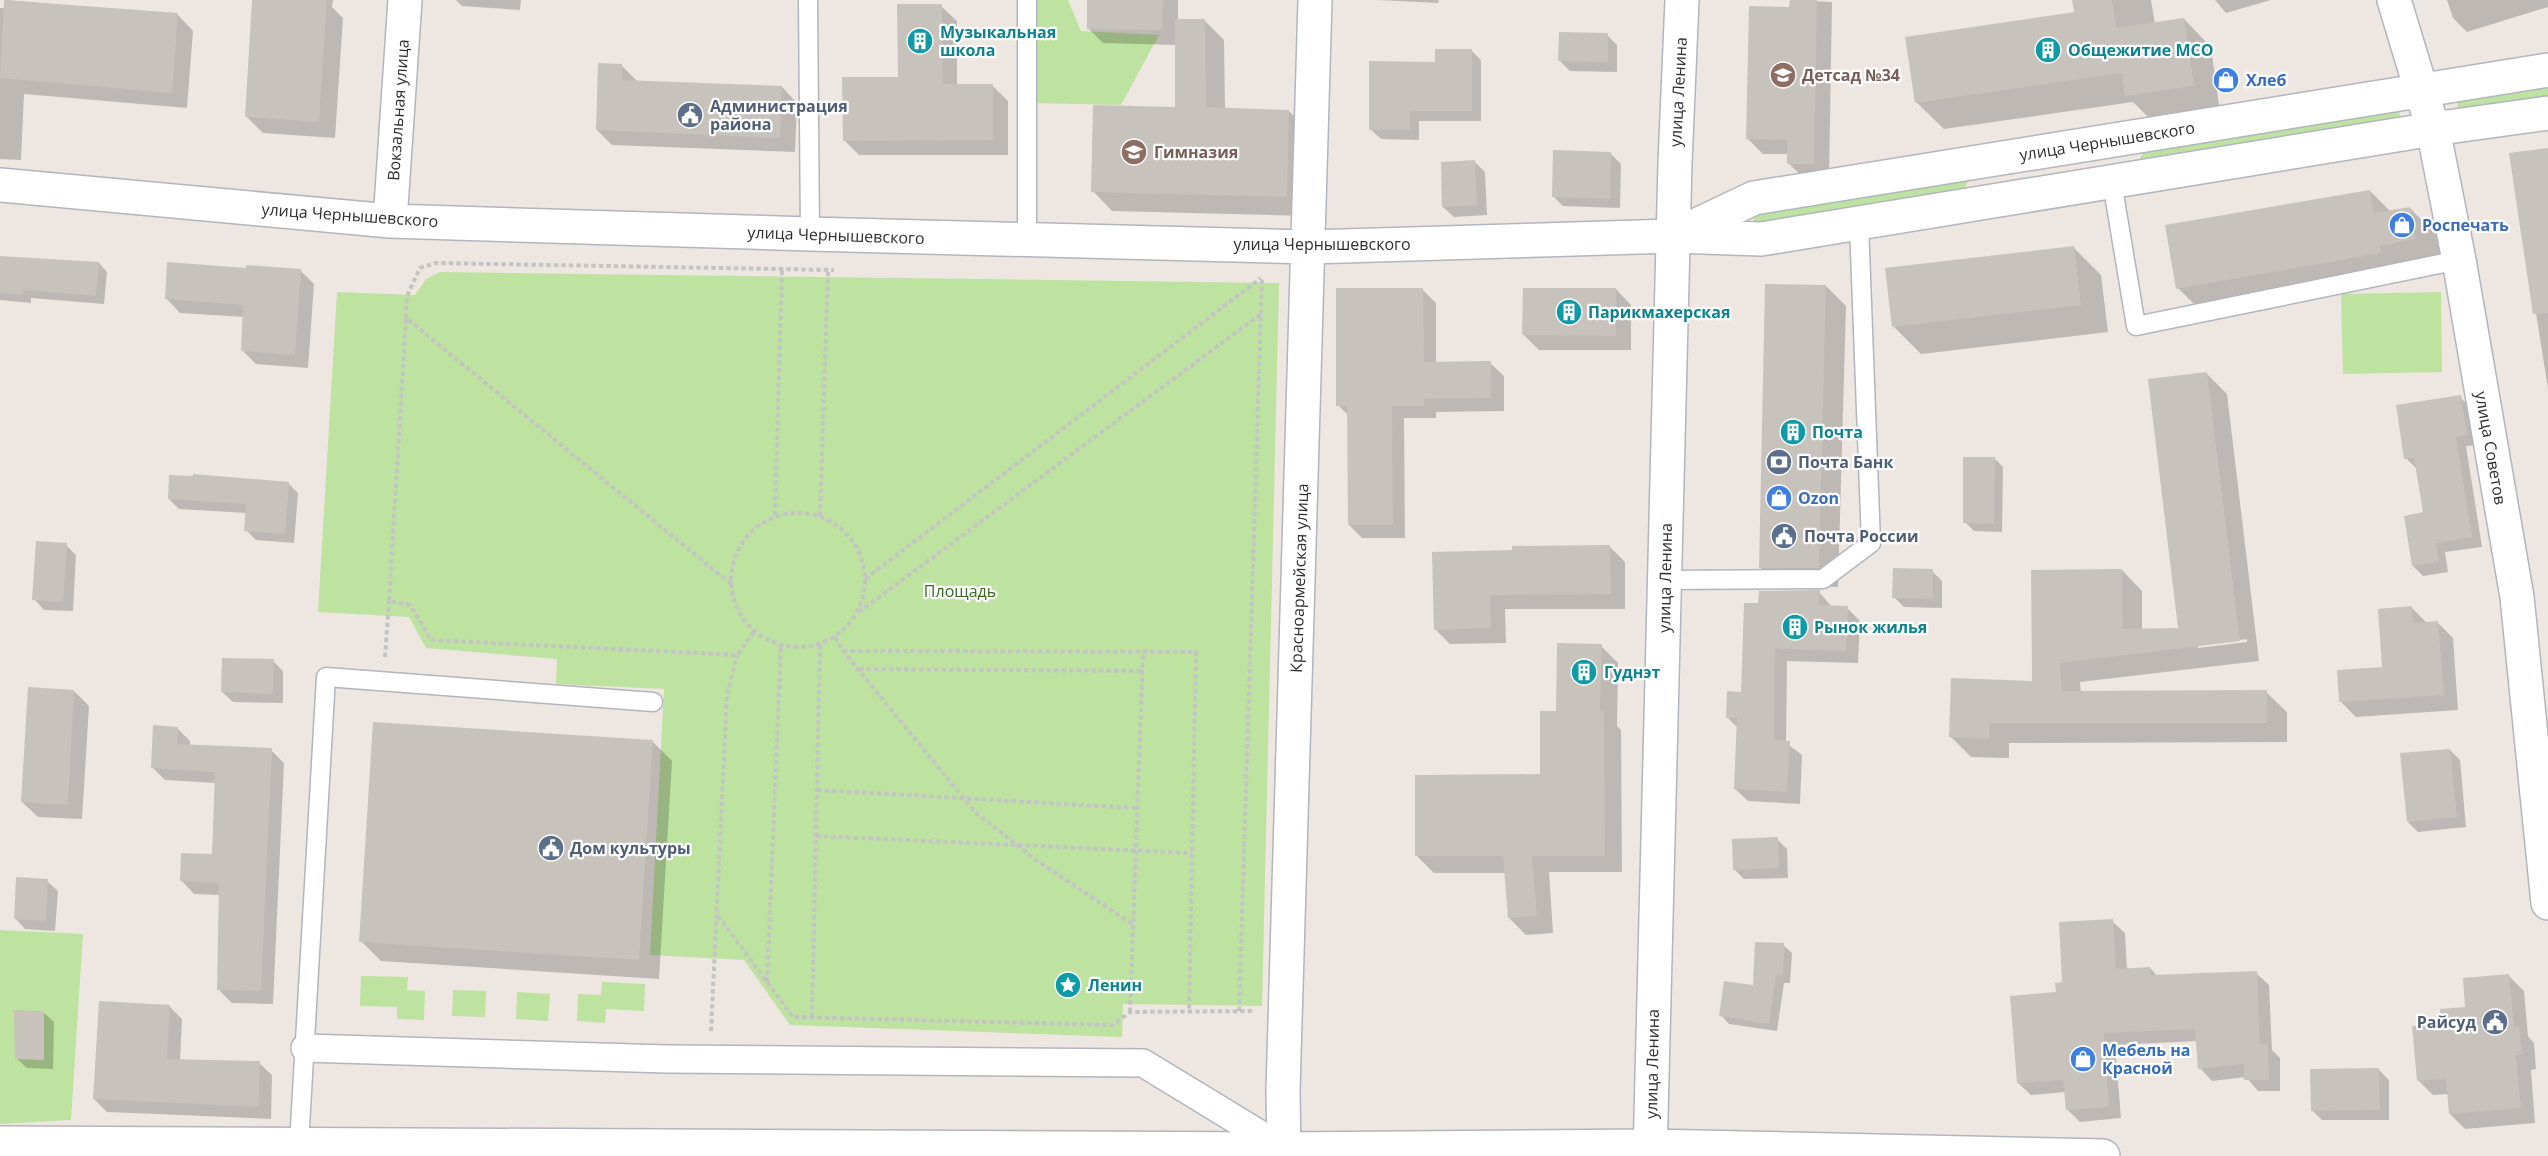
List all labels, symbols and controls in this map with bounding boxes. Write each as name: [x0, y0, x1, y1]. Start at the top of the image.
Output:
place label: Музыкальная школа: [940, 21, 1056, 61]
building icon: Музыкальная школа: [905, 26, 935, 56]
building icon: Общежитие МСО: [2033, 35, 2063, 65]
street label: улица Ленина: [1664, 37, 1692, 147]
street label: Вокзальная улица: [382, 39, 414, 181]
place label: Общежитие МСО: [2068, 39, 2213, 61]
school or university icon: Детсад №34: [1768, 60, 1798, 90]
place label: Детсад №34: [1802, 64, 1900, 86]
shop icon: Хлеб: [2211, 65, 2241, 95]
place label: Хлеб: [2246, 69, 2286, 91]
place label: Администрация района: [710, 95, 848, 135]
public building icon: Администрация района: [675, 100, 705, 130]
street label: улица Чернышевского: [2018, 116, 2196, 166]
school or university icon: Гимназия: [1119, 137, 1149, 167]
place label: Гимназия: [1154, 141, 1238, 163]
street label: улица Чернышевского: [261, 198, 439, 232]
shop icon: Роспечать: [2387, 210, 2417, 240]
place label: Роспечать: [2422, 214, 2509, 236]
street label: улица Чернышевского: [747, 221, 925, 249]
street label: улица Чернышевского: [1233, 233, 1411, 255]
building icon: Парикмахерская: [1554, 297, 1584, 327]
place label: Парикмахерская: [1588, 301, 1730, 323]
street label: улица Советов: [2470, 390, 2512, 506]
building icon: Почта: [1778, 417, 1808, 447]
place label: Почта: [1812, 421, 1863, 443]
bank icon: Почта Банк: [1764, 447, 1794, 477]
place label: Почта Банк: [1798, 451, 1893, 473]
street label: Красноармейская улица: [1285, 483, 1313, 673]
shop icon: Ozon: [1764, 483, 1794, 513]
place label: Ozon: [1798, 487, 1839, 509]
public building icon: Почта России: [1769, 521, 1799, 551]
street label: улица Ленина: [1653, 523, 1677, 633]
place label: Почта России: [1804, 525, 1918, 547]
park label: Площадь: [924, 580, 996, 602]
building icon: Рынок жилья: [1780, 612, 1810, 642]
place label: Рынок жилья: [1814, 616, 1927, 638]
building icon: Гуднэт: [1569, 657, 1599, 687]
place label: Гуднэт: [1604, 661, 1660, 683]
public building icon: Дом культуры: [536, 833, 566, 863]
place label: Дом культуры: [570, 837, 691, 859]
place icon: Ленин: [1053, 970, 1083, 1000]
place label: Ленин: [1088, 974, 1142, 996]
public building icon: Райсуд: [2480, 1007, 2510, 1037]
street label: улица Ленина: [1640, 1009, 1664, 1119]
place label: Райсуд: [2417, 1011, 2476, 1033]
place label: Мебель на Красной: [2102, 1039, 2191, 1079]
shop icon: Мебель на Красной: [2068, 1044, 2098, 1074]

